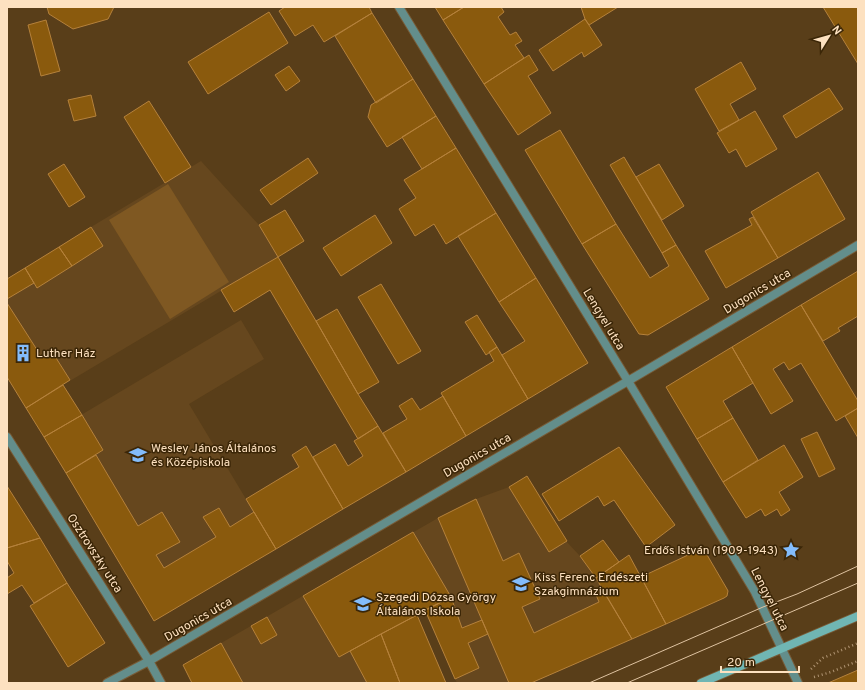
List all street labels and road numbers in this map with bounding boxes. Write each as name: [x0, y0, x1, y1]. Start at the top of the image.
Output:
street label: Dugonics utca: [721, 266, 794, 318]
street label: Lengyel utca: [578, 286, 628, 353]
street label: Dugonics utca: [441, 430, 514, 482]
street label: Osztrovszky utca: [63, 511, 126, 596]
street label: Lengyel utca: [746, 565, 792, 634]
street label: Dugonics utca: [162, 594, 235, 646]

